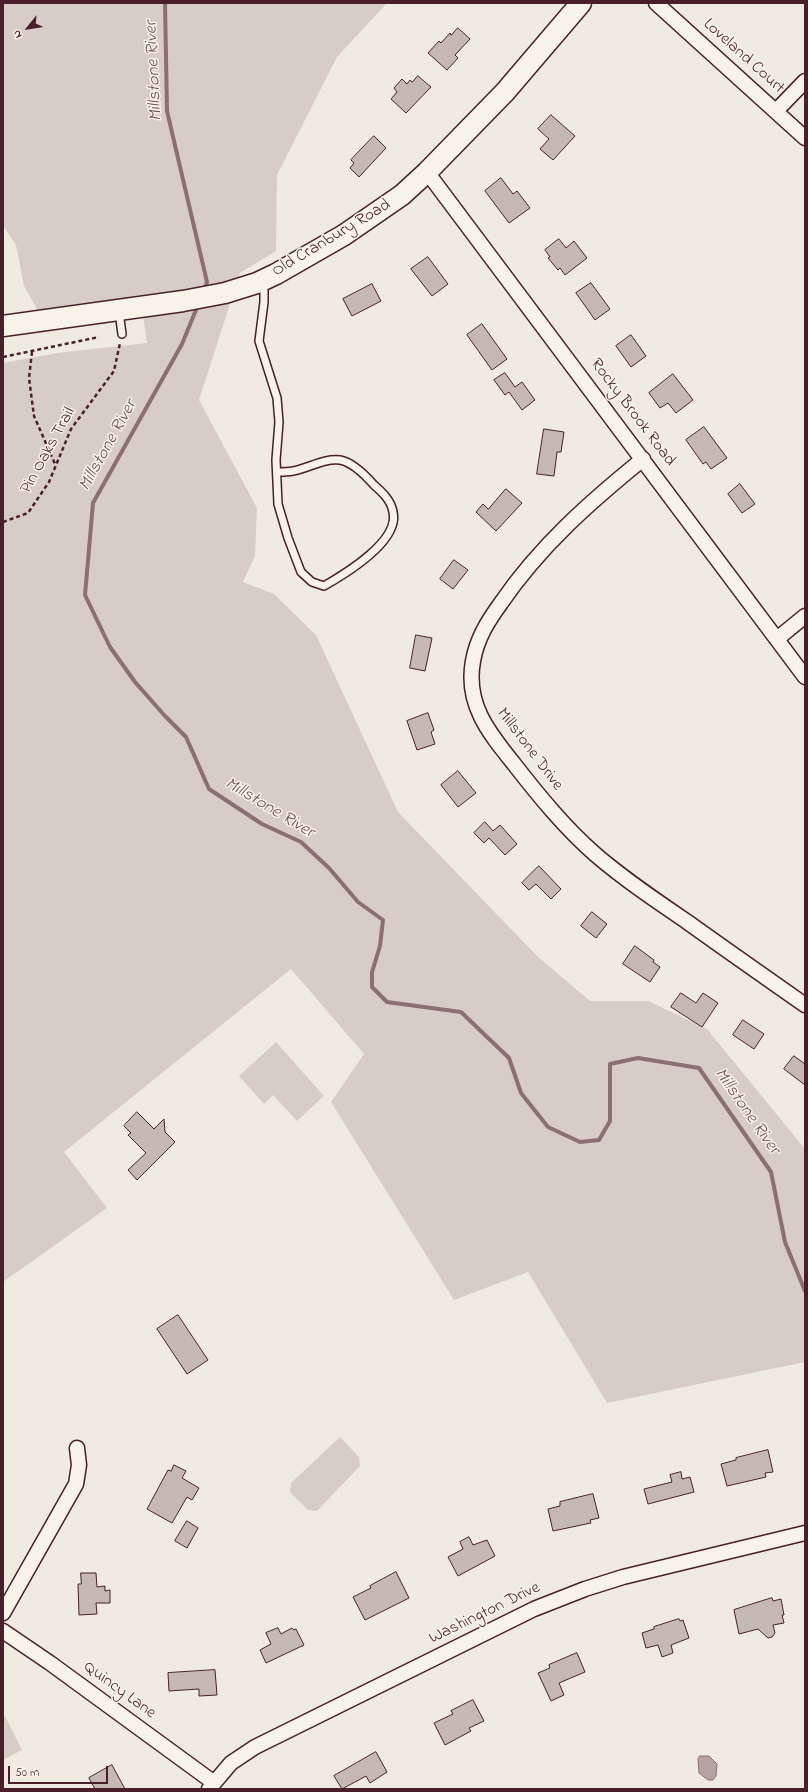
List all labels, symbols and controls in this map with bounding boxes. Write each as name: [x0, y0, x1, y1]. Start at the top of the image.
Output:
north arrow: [8, 8, 48, 48]
street label: Loveland Court: [698, 15, 788, 99]
water label: Millstone River: [142, 20, 168, 122]
text: N: [9, 27, 26, 41]
street label: Old Cranbury Road: [269, 196, 395, 282]
street label: Rocky Brook Road: [585, 355, 679, 471]
water label: Millstone River: [75, 397, 143, 495]
street label: Pin Oaks Trail: [17, 404, 81, 498]
street label: Millstone Drive: [491, 705, 567, 795]
water label: Millstone River: [220, 774, 318, 844]
water label: Millstone River: [708, 1065, 784, 1159]
street label: Washington Drive: [426, 1578, 544, 1650]
street label: Quincy Lane: [79, 1658, 159, 1724]
scale bar: [10, 1758, 110, 1784]
text: 50 m: [15, 1764, 39, 1782]

